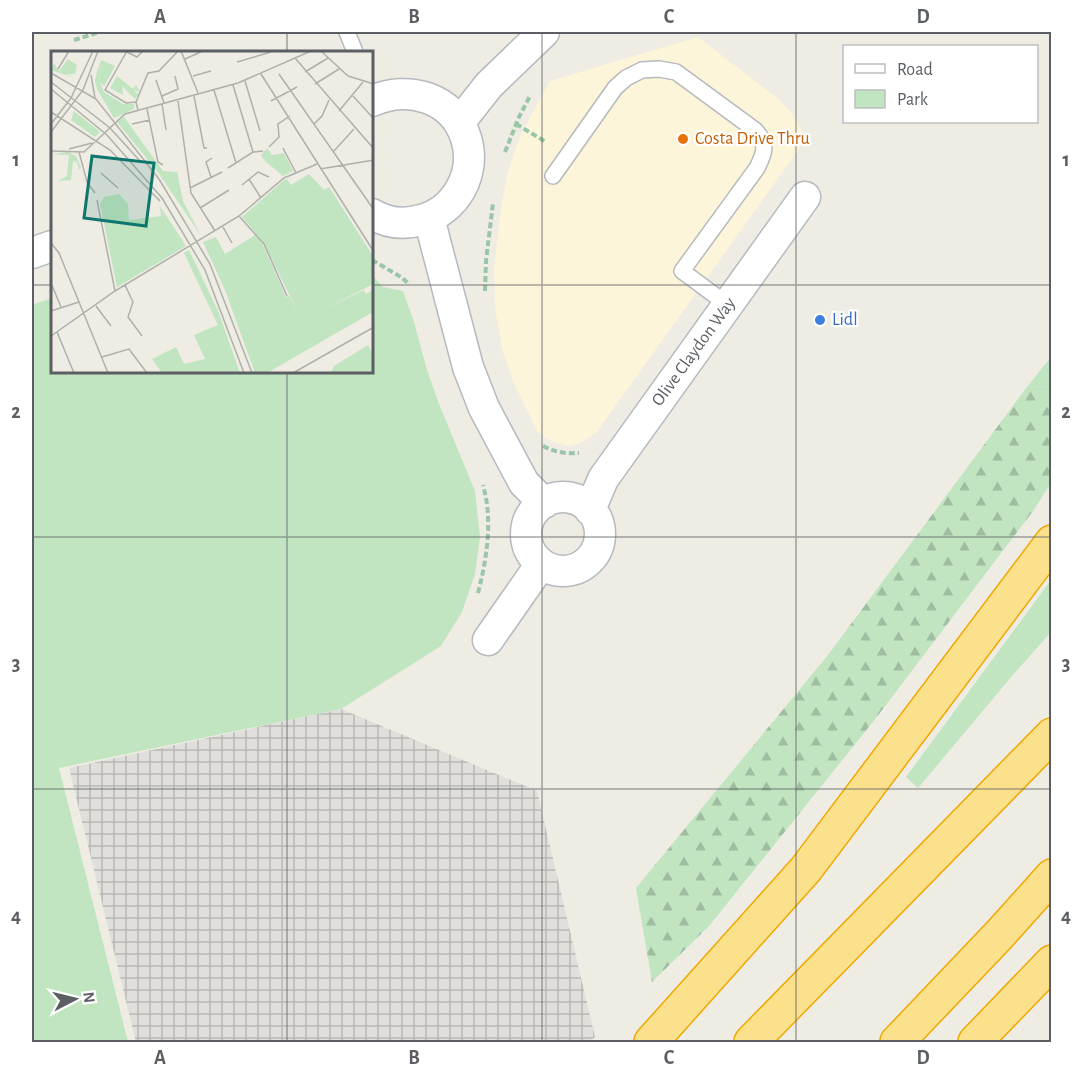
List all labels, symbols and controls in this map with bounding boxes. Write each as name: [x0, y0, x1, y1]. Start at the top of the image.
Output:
text: A: [154, 7, 166, 27]
text: B: [408, 7, 420, 27]
text: C: [664, 7, 675, 27]
text: D: [916, 7, 930, 27]
legend: [843, 45, 1038, 123]
inset map: [51, 51, 374, 374]
text: Road: [897, 61, 933, 79]
text: Park: [897, 91, 929, 109]
place label: Costa Drive Thru: [695, 130, 810, 148]
marker: Costa Drive Thru: [676, 132, 690, 146]
text: 1: [12, 150, 20, 170]
text: 1: [1062, 150, 1070, 170]
street label: Olive Claydon Way: [649, 294, 739, 410]
place label: Lidl: [832, 311, 858, 329]
marker: Lidl: [813, 313, 827, 327]
text: 2: [11, 402, 21, 422]
text: 2: [1061, 402, 1071, 422]
text: 3: [12, 654, 20, 674]
text: 3: [1062, 654, 1070, 674]
text: 4: [11, 906, 21, 926]
text: 4: [1061, 906, 1071, 926]
north arrow: [45, 969, 105, 1029]
text: N: [80, 991, 98, 1004]
text: A: [154, 1048, 166, 1068]
text: B: [408, 1048, 420, 1068]
text: C: [664, 1048, 675, 1068]
text: D: [916, 1048, 930, 1068]

